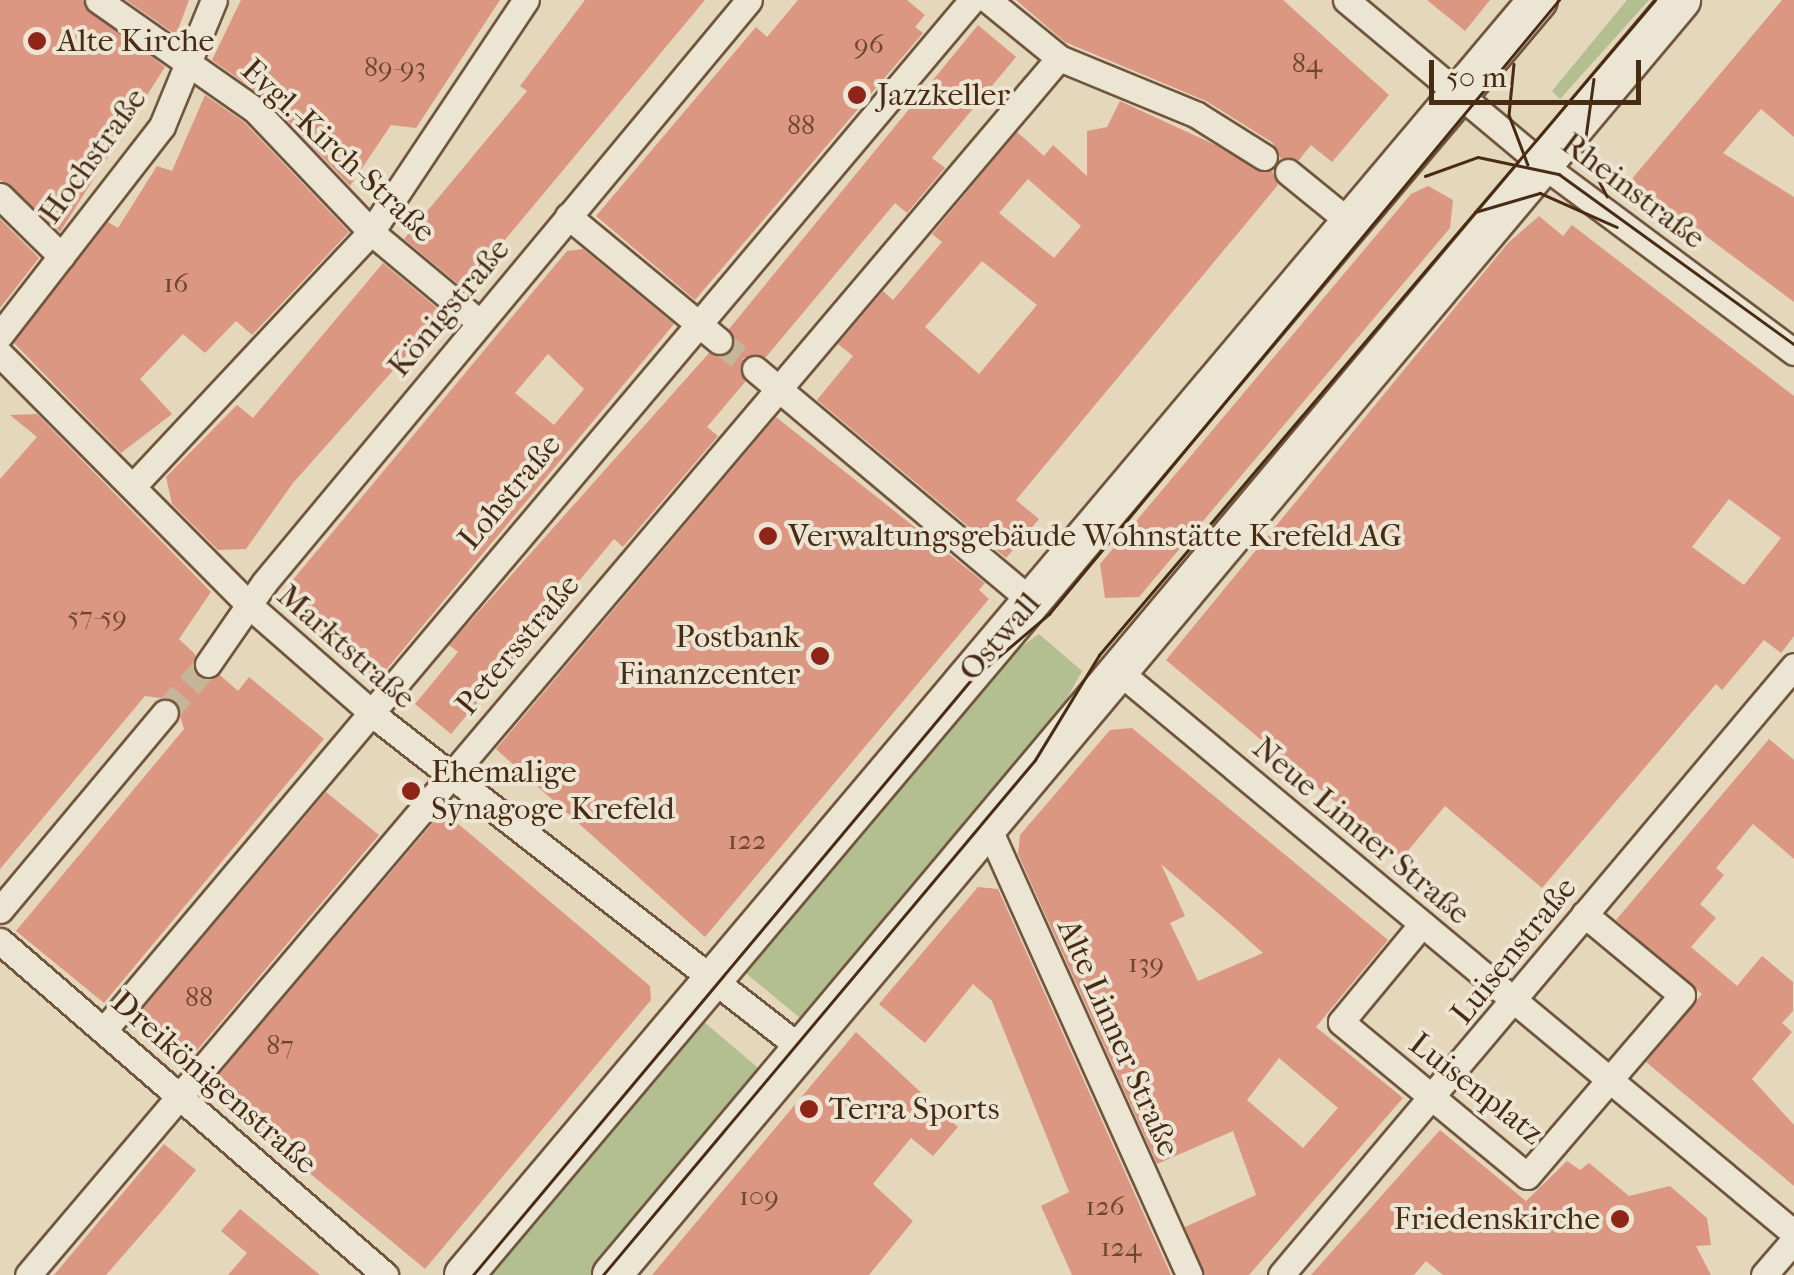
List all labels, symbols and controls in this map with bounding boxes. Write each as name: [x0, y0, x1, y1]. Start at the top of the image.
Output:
place label: Alte Kirche: [57, 22, 214, 60]
house number: 96: [854, 27, 884, 61]
marker: Alte Kirche: [26, 30, 48, 52]
scale bar: [1434, 40, 1646, 102]
house number: 84: [1292, 46, 1322, 80]
house number: 89-93: [364, 50, 426, 84]
street label: Evgl.-Kirch-Straße: [233, 51, 443, 251]
text: 50 m: [1446, 60, 1507, 95]
place label: Jazzkeller: [877, 76, 1010, 114]
street label: Hochstraße: [31, 81, 155, 231]
marker: Jazzkeller: [846, 84, 868, 106]
house number: 88: [787, 108, 815, 142]
street label: Rheinstraße: [1554, 125, 1712, 257]
street label: Königstraße: [380, 231, 518, 385]
house number: 16: [163, 266, 189, 300]
street label: Lohstraße: [451, 427, 569, 557]
place label: Verwaltungsgebäude Wohnstätte Krefeld AG: [788, 517, 1402, 555]
marker: Verwaltungsgebäude Wohnstätte Krefeld AG: [757, 525, 779, 547]
street label: Petersstraße: [448, 567, 588, 723]
street label: Marktstraße: [269, 577, 423, 717]
street label: Ostwall: [951, 585, 1049, 689]
house number: 57-59: [67, 599, 127, 633]
place label: Postbank Finanzcenter: [618, 619, 800, 694]
marker: Postbank Finanzcenter: [809, 645, 831, 667]
street label: Neue Linner Straße: [1245, 729, 1477, 933]
place label: Ehemalige Synagoge Krefeld: [431, 754, 675, 829]
marker: Ehemalige Synagoge Krefeld: [400, 780, 422, 802]
house number: 122: [728, 823, 766, 857]
street label: Luisenstraße: [1443, 870, 1585, 1032]
street label: Alte Linner Straße: [1049, 914, 1187, 1162]
house number: 139: [1128, 946, 1164, 980]
house number: 88: [185, 980, 213, 1014]
street label: Dreikönigenstraße: [103, 983, 325, 1183]
street label: Luisenplatz: [1401, 1025, 1551, 1153]
house number: 87: [266, 1028, 294, 1062]
place label: Terra Sports: [829, 1090, 1000, 1128]
marker: Terra Sports: [798, 1098, 820, 1120]
house number: 109: [739, 1179, 779, 1213]
house number: 126: [1085, 1189, 1125, 1223]
place label: Friedenskirche: [1393, 1200, 1600, 1238]
marker: Friedenskirche: [1609, 1208, 1631, 1230]
house number: 124: [1101, 1230, 1141, 1264]

